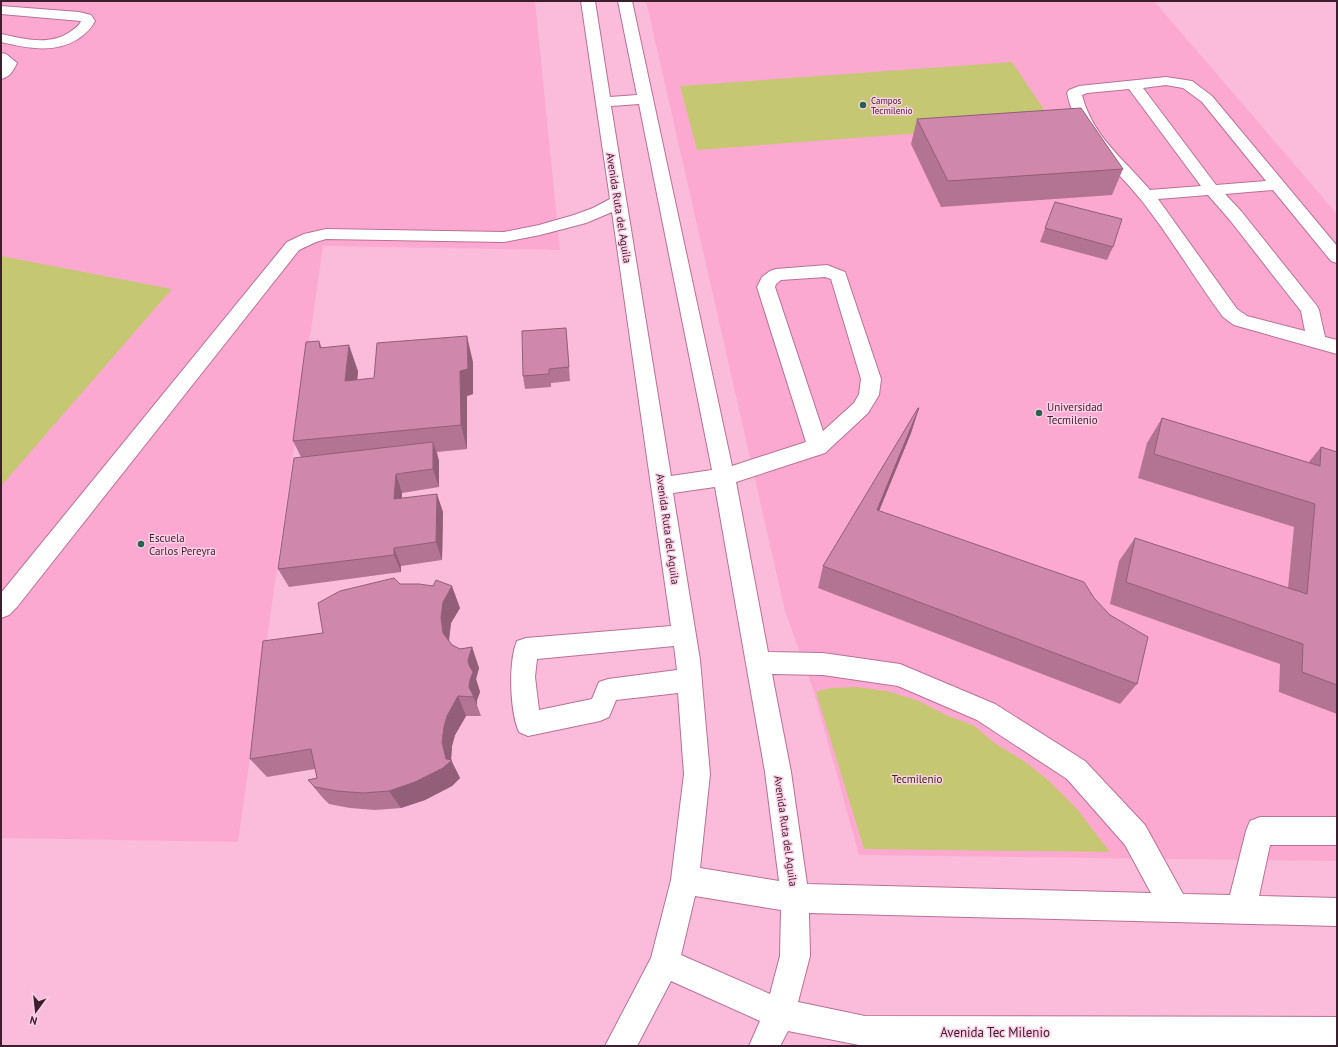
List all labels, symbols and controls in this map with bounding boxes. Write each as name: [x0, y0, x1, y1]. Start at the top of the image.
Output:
place label: Campos Tecmilenio: [871, 95, 913, 116]
marker: Campos Tecmilenio: [858, 100, 868, 110]
street label: Avenida Ruta del Aguila: [603, 152, 635, 264]
place label: Universidad Tecmilenio: [1047, 400, 1103, 427]
marker: Universidad Tecmilenio: [1034, 408, 1044, 418]
street label: Avenida Ruta del Aguila: [653, 473, 683, 585]
place label: Escuela Carlos Pereyra: [149, 531, 216, 558]
marker: Escuela Carlos Pereyra: [136, 539, 146, 549]
park label: Tecmilenio: [892, 772, 942, 786]
street label: Avenida Ruta del Aguila: [771, 775, 801, 887]
north arrow: [16, 991, 56, 1031]
text: N: [28, 1013, 39, 1028]
street label: Avenida Tec Milenio: [940, 1024, 1050, 1041]

